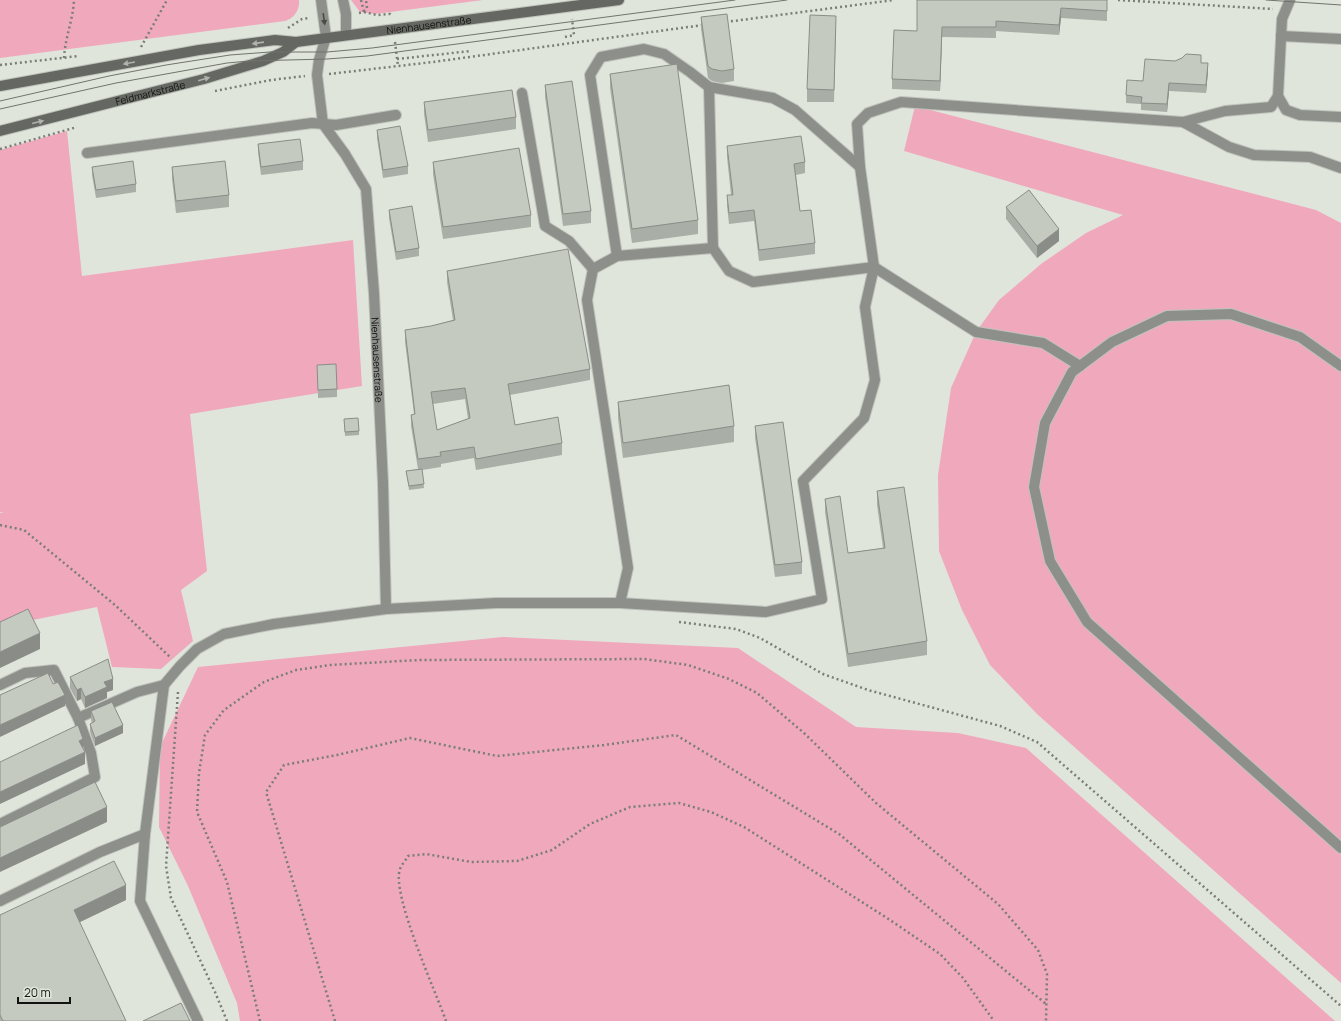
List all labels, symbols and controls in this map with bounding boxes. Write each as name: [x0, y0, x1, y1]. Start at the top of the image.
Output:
street label: Nienhausenstraße: [386, 12, 472, 37]
one-way arrow: [321, 13, 327, 25]
one-way arrow: [252, 40, 264, 46]
one-way arrow: [123, 60, 135, 66]
one-way arrow: [199, 76, 211, 82]
street label: Feldmarkstraße: [114, 77, 187, 108]
one-way arrow: [32, 118, 44, 124]
street label: Nienhausenstraße: [368, 317, 386, 403]
scale bar: [18, 979, 70, 1005]
text: 20 m: [24, 984, 51, 1001]

